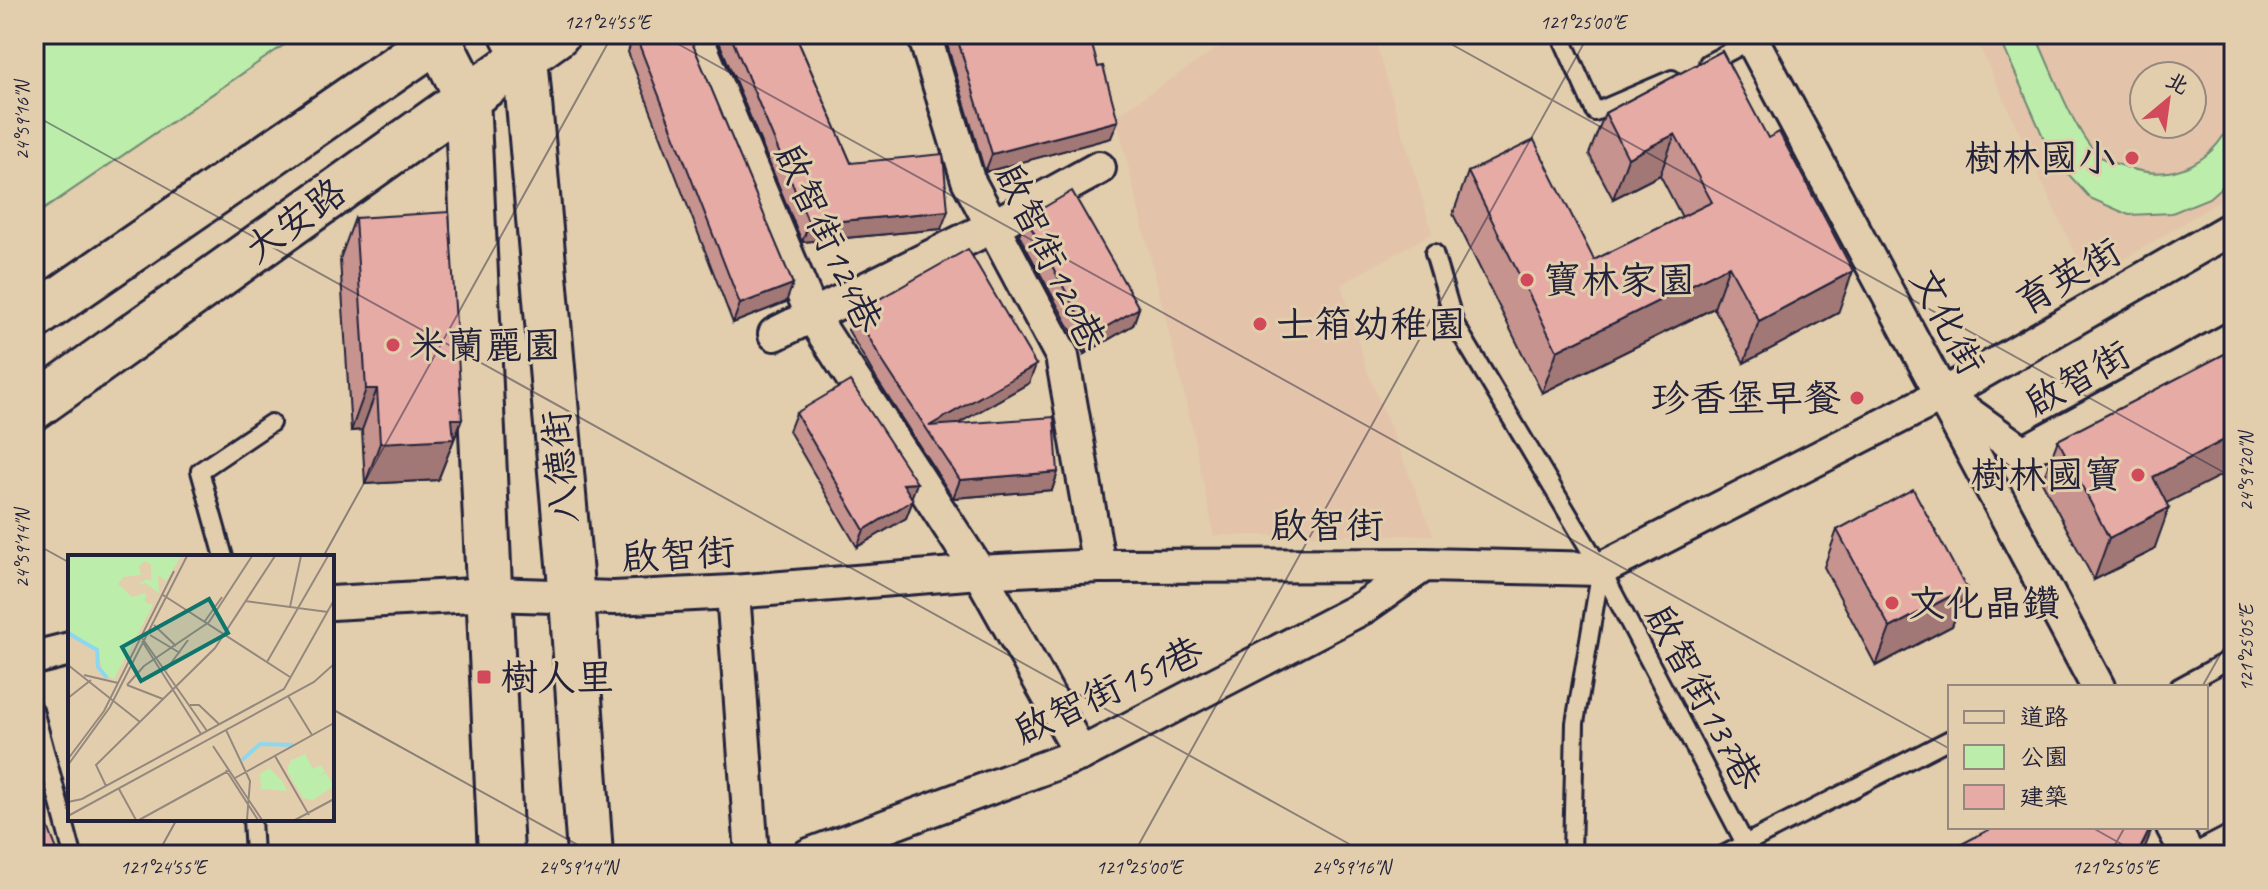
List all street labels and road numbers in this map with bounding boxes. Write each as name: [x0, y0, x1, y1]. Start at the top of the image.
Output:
street label: 啟智街124巷: [764, 136, 893, 340]
street label: 啟智街120巷: [985, 156, 1116, 359]
street label: 大安路: [235, 168, 355, 273]
street label: 育英街: [2007, 228, 2129, 325]
street label: 文化街: [1900, 260, 1995, 383]
street label: 啟智街: [2016, 330, 2138, 427]
street label: 八德街: [532, 408, 589, 526]
street label: 啟智街: [1270, 502, 1384, 549]
street label: 啟智街: [620, 528, 736, 581]
street label: 啟智街137巷: [1635, 596, 1772, 798]
street label: 啟智街151巷: [1006, 626, 1210, 755]

